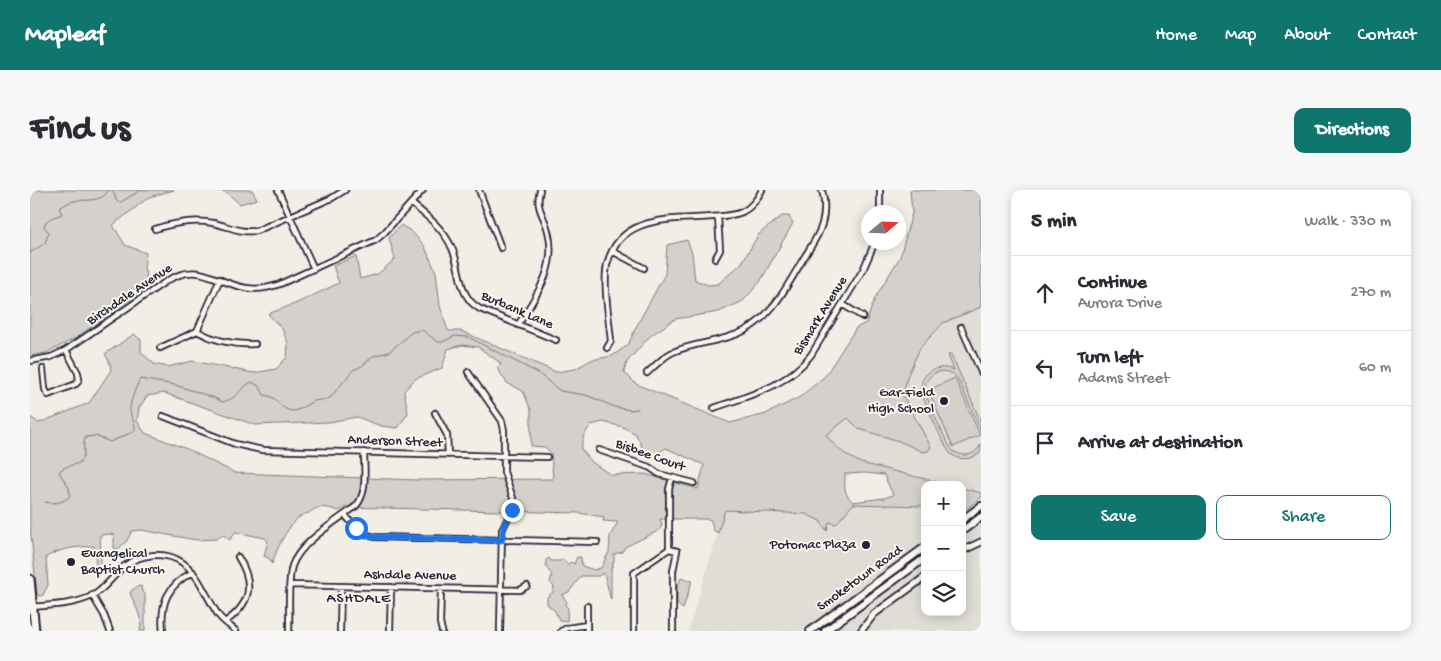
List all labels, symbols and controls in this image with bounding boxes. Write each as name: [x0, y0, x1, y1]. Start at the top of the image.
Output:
text: Mapleaf: [25, 21, 105, 50]
text: Home: [1155, 25, 1197, 46]
text: Map: [1225, 25, 1256, 46]
text: About: [1284, 25, 1330, 46]
text: Contact: [1358, 25, 1416, 46]
button: Directions: [1294, 108, 1411, 153]
text: Find us: [30, 110, 130, 151]
north arrow: [861, 205, 906, 250]
text: 5 min: [1031, 210, 1076, 235]
text: Walk · 330 m: [1304, 213, 1391, 232]
street label: Birchdale Avenue: [83, 260, 176, 330]
text: Continue: [1078, 272, 1147, 295]
street label: Bismark Avenue: [789, 273, 852, 359]
icon: ahead: [1031, 279, 1059, 307]
text: 270 m: [1351, 284, 1391, 303]
street label: Burbank Lane: [477, 288, 556, 334]
text: Aurora Drive: [1078, 295, 1162, 314]
text: Turn left: [1078, 347, 1142, 370]
icon: left: [1031, 354, 1059, 382]
text: 60 m: [1359, 359, 1391, 378]
text: Adams Street: [1078, 370, 1169, 389]
place label: Gar-Field High School: [868, 385, 936, 418]
marker: Gar-Field High School: [938, 395, 950, 407]
icon: arrive: [1031, 429, 1059, 457]
street label: Anderson Street: [347, 432, 444, 452]
text: Arrive at destination: [1078, 432, 1242, 455]
street label: Bisbee Court: [612, 435, 688, 477]
map controls: [921, 481, 966, 616]
button: +: [921, 481, 966, 526]
button: Save: [1031, 495, 1206, 540]
button: Share: [1216, 495, 1391, 540]
route end: [501, 499, 524, 522]
route start: [345, 517, 368, 540]
button: −: [921, 526, 966, 571]
place label: Potomac Plaza: [769, 537, 857, 554]
marker: Potomac Plaza: [860, 539, 872, 551]
street label: Smoketown Road: [814, 541, 908, 616]
place label: Evangelical Baptist Church: [80, 546, 165, 579]
marker: Evangelical Baptist Church: [65, 556, 77, 568]
street label: Ashdale Avenue: [364, 567, 457, 585]
button: layers: [921, 571, 966, 616]
district label: ASHDALE: [327, 590, 391, 608]

